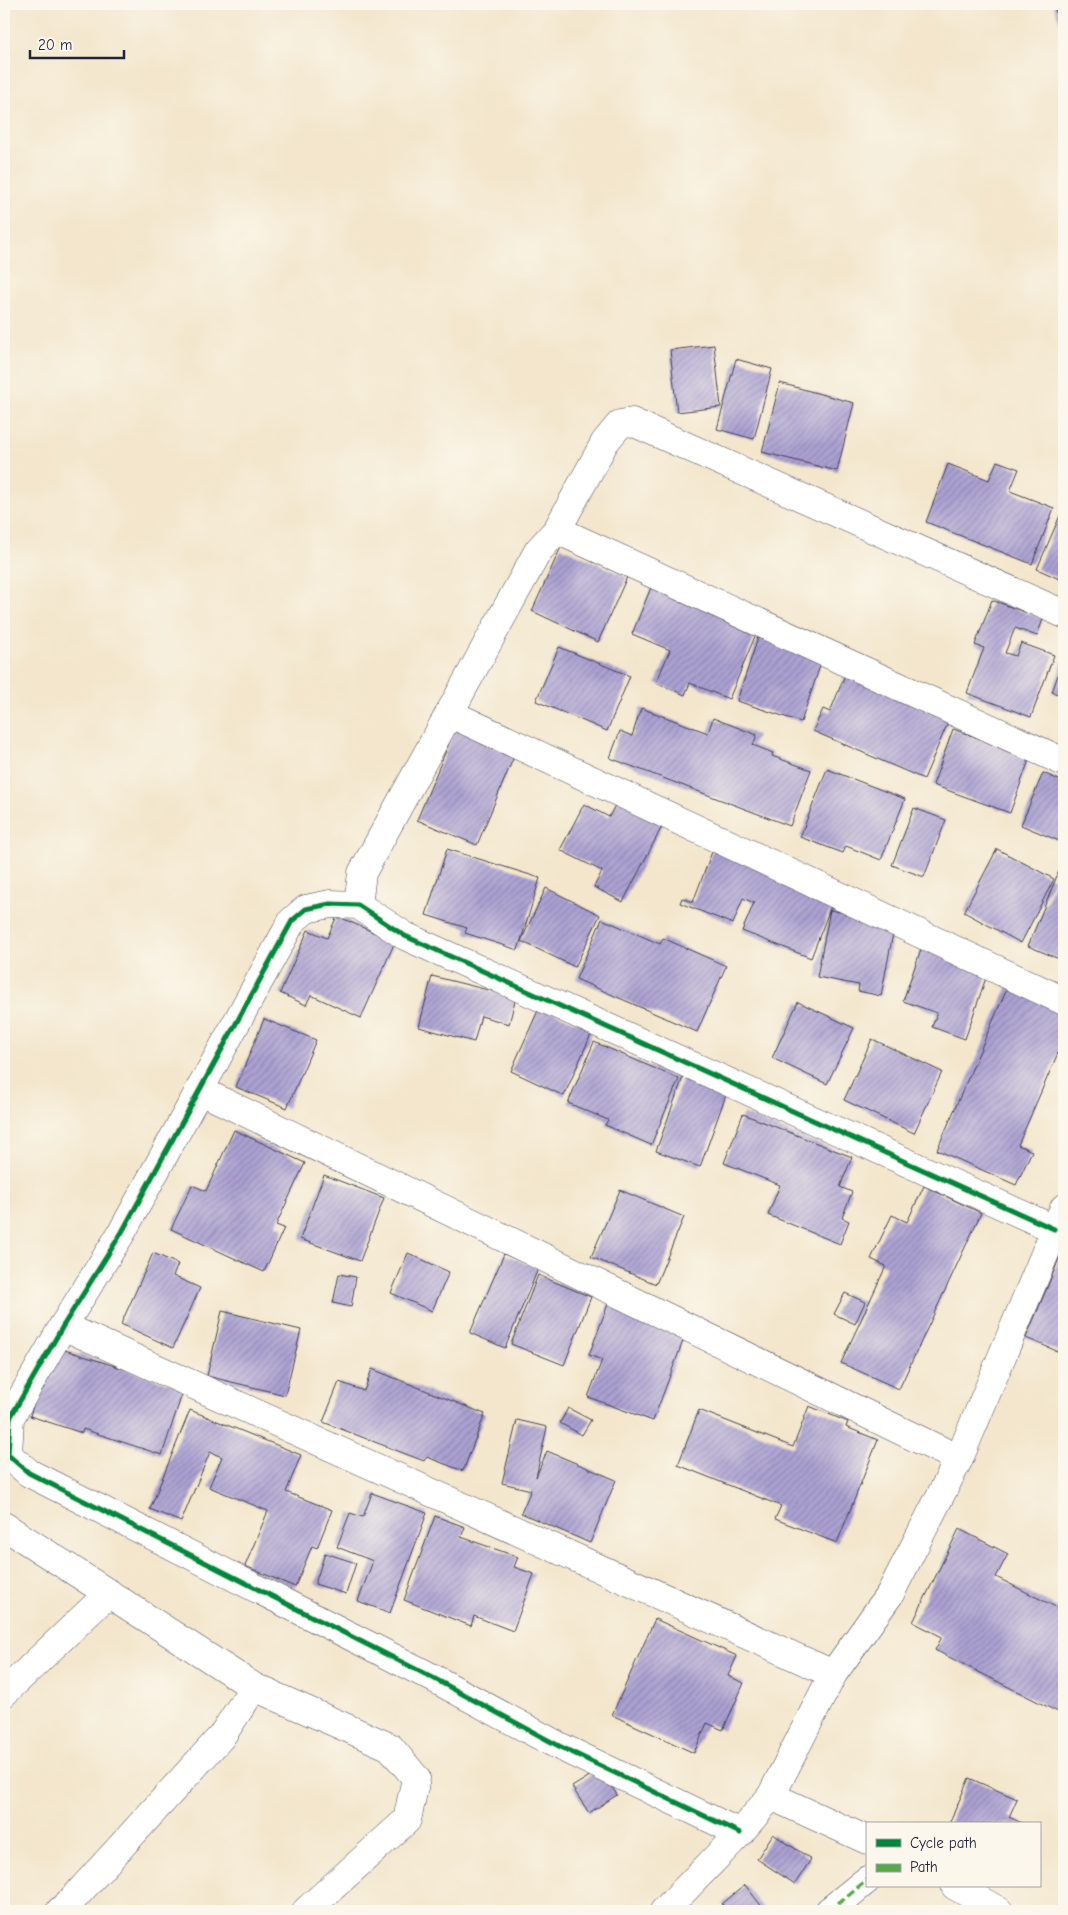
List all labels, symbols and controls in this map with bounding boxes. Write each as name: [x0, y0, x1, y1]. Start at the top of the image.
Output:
scale bar: [30, 28, 124, 60]
text: 20 m: [38, 36, 72, 54]
legend: [866, 1822, 1040, 1888]
text: Cycle path: [910, 1834, 977, 1852]
text: Path: [910, 1858, 938, 1876]

